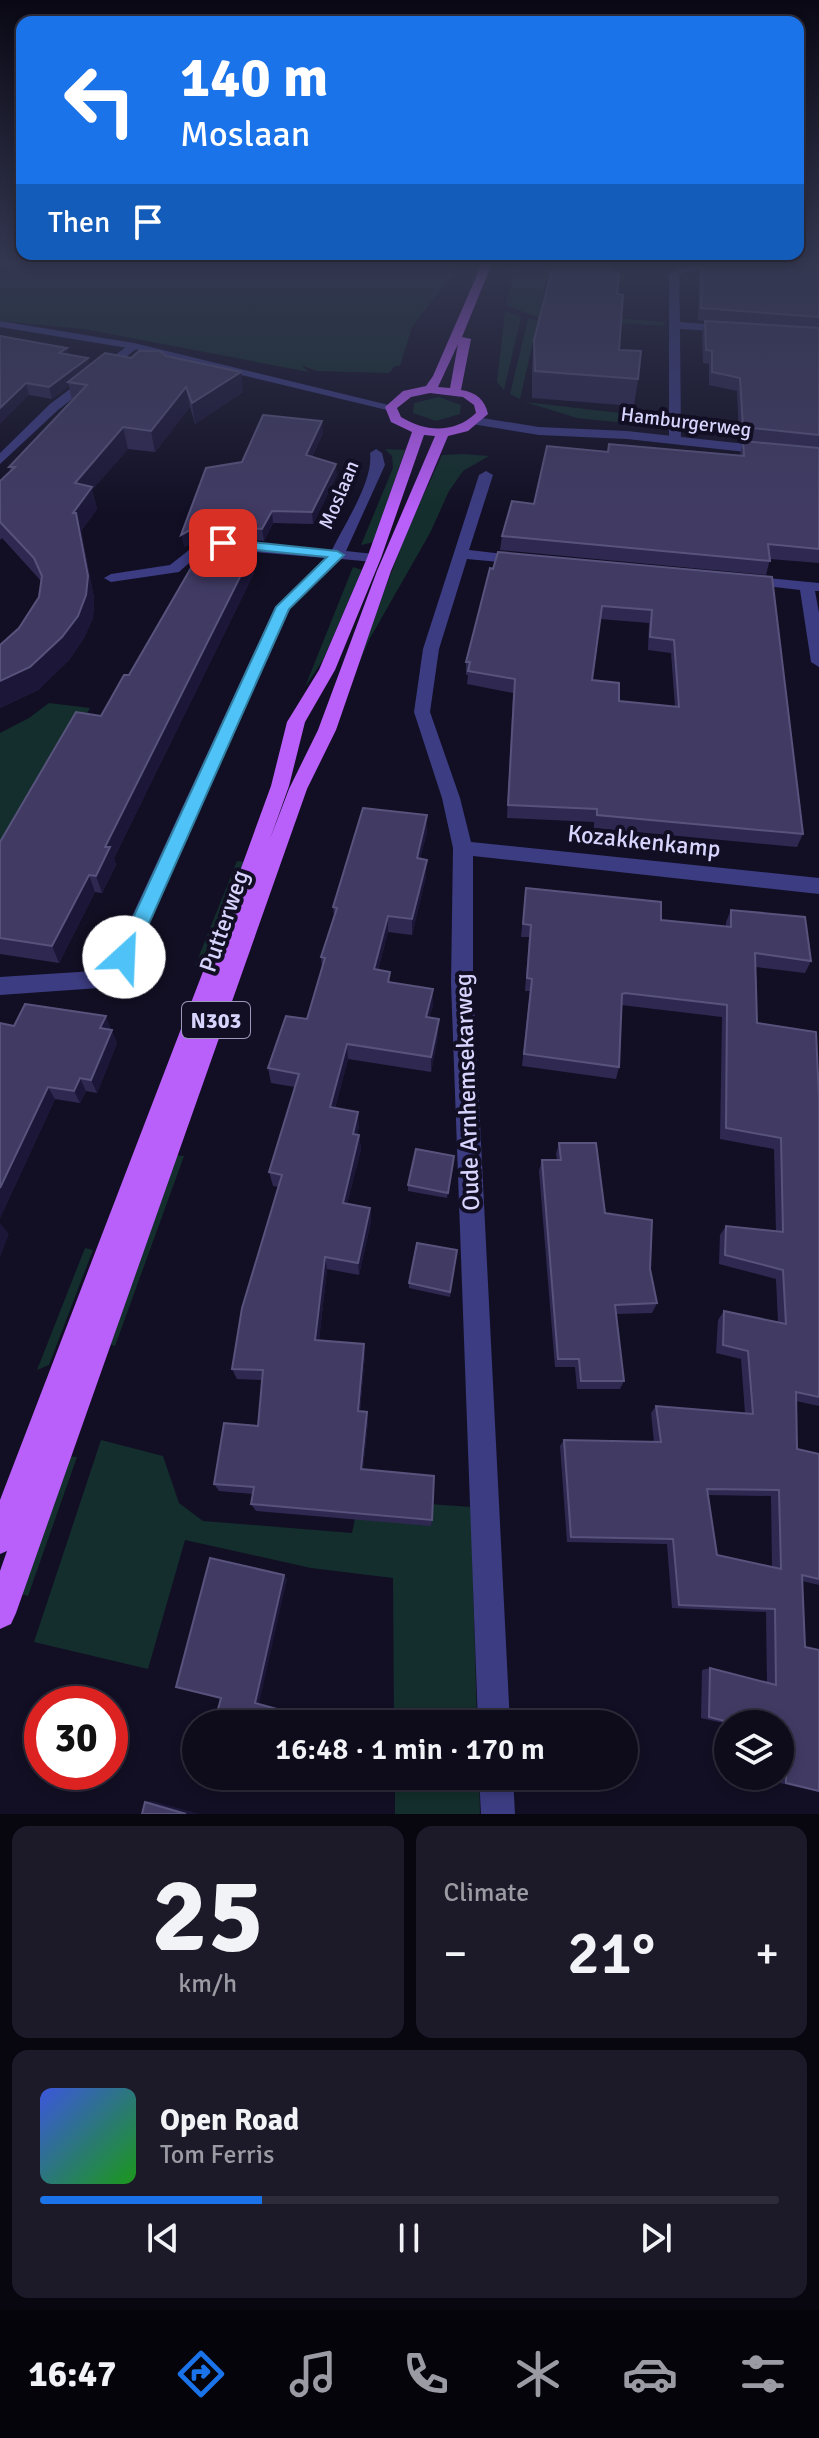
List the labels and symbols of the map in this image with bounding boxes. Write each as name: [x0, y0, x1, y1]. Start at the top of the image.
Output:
street label: Hamburgerweg: [619, 402, 753, 442]
street label: Moslaan: [313, 457, 365, 533]
pin: [189, 509, 257, 577]
street label: Kozakkenkamp: [566, 818, 722, 864]
street label: Putterweg: [193, 866, 255, 976]
position arrow: [82, 915, 166, 999]
street label: Oude Arnhemsekarweg: [448, 973, 486, 1211]
road number: N303: [182, 1002, 250, 1038]
speed limit sign: 30: [24, 1686, 128, 1790]

